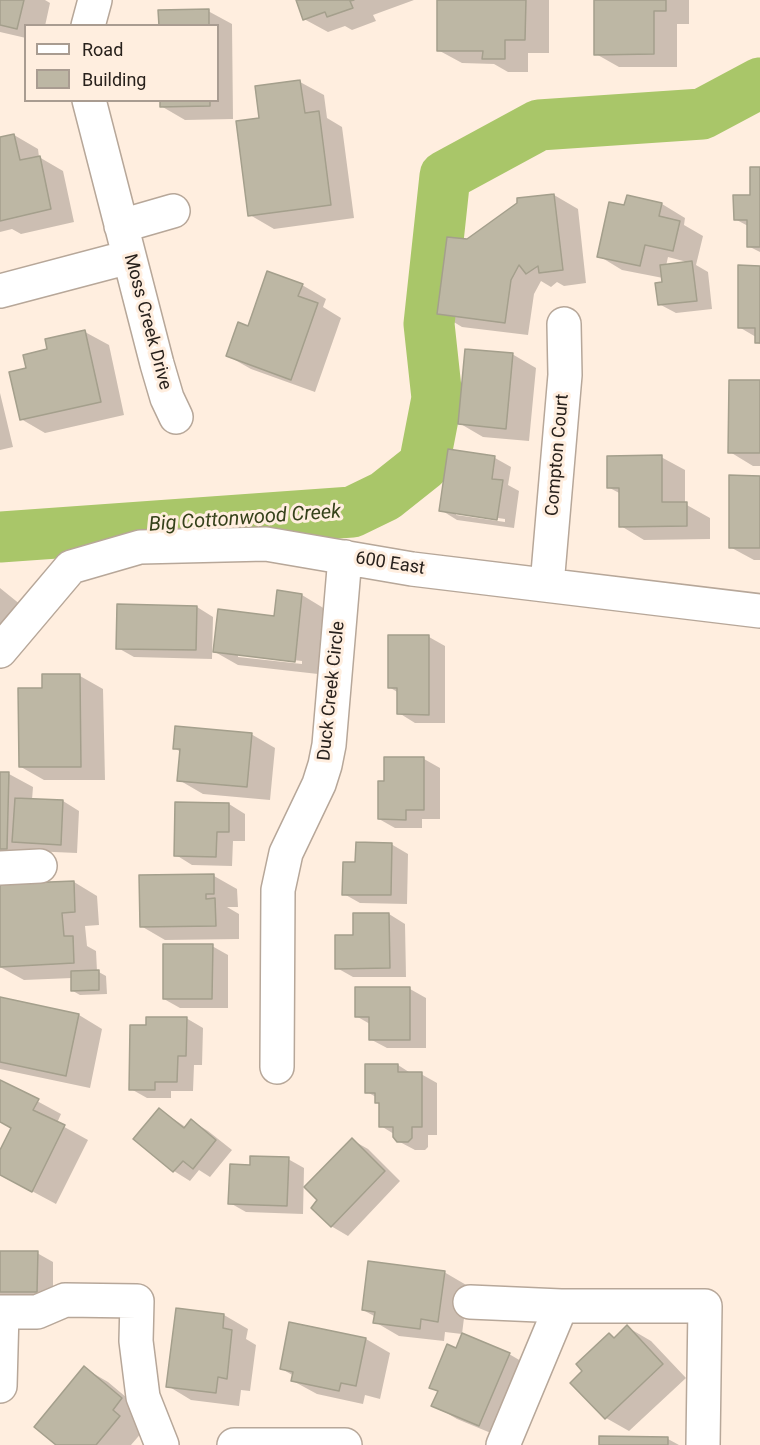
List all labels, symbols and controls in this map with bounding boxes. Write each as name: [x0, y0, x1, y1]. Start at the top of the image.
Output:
legend: [24, 24, 219, 102]
text: Road: [82, 39, 123, 60]
text: Building: [82, 69, 146, 90]
street label: Moss Creek Drive: [118, 252, 176, 392]
street label: Compton Court: [542, 393, 574, 517]
water label: Big Cottonwood Creek: [148, 500, 342, 538]
street label: 600 East: [354, 548, 426, 580]
street label: Duck Creek Circle: [314, 620, 350, 762]

